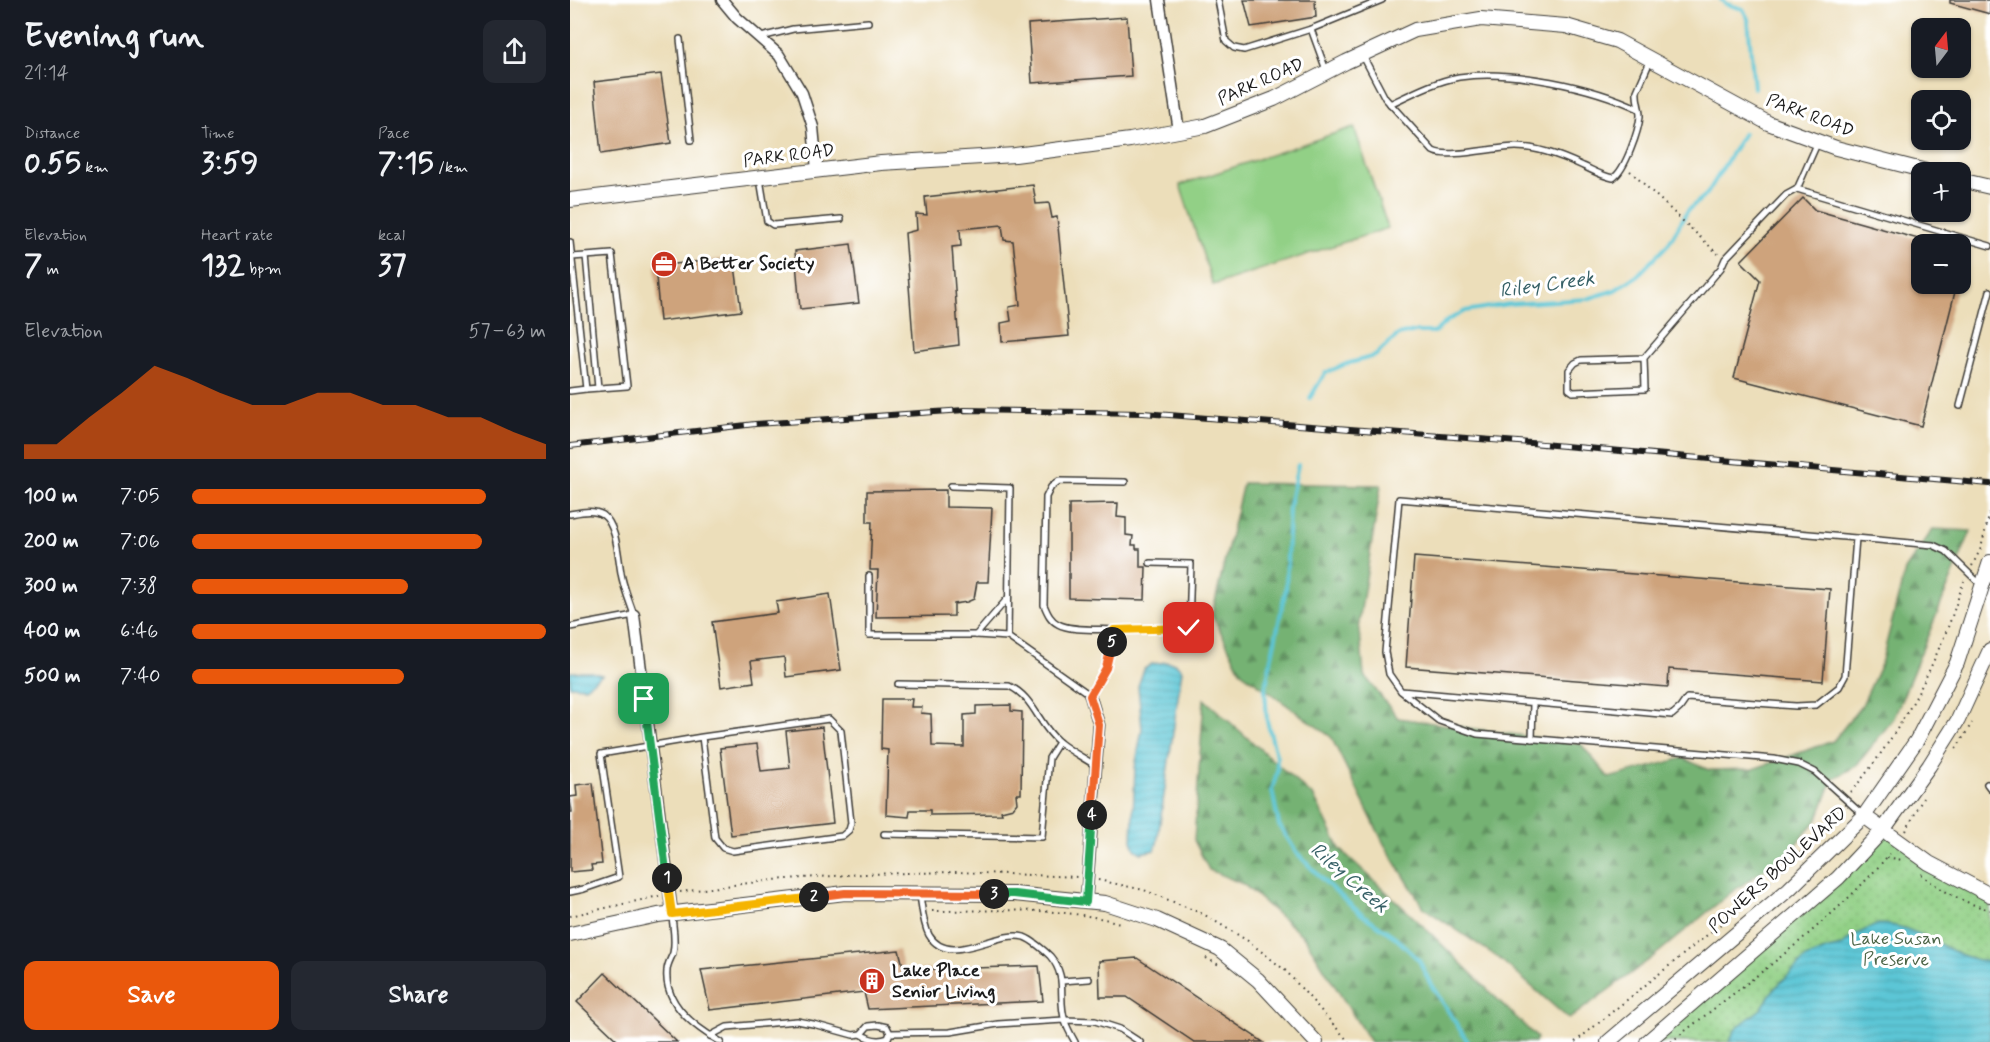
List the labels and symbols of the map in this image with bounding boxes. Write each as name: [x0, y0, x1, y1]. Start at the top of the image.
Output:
north arrow: [1911, 18, 1971, 78]
street label: PARK ROAD: [1214, 52, 1308, 112]
street label: PARK ROAD: [1763, 88, 1857, 144]
street label: PARK ROAD: [742, 138, 836, 174]
office icon: A Better Society: [649, 249, 679, 279]
place label: A Better Society: [683, 252, 815, 276]
water label: Riley Creek: [1498, 265, 1596, 305]
pin: [1163, 602, 1214, 653]
pin: 5: [1097, 627, 1127, 657]
pin: [618, 673, 669, 724]
pin: 4: [1077, 800, 1107, 830]
street label: POWERS BOULEVARD: [1704, 801, 1852, 939]
water label: Riley Creek: [1304, 837, 1394, 920]
pin: 1: [652, 863, 682, 893]
pin: 3: [979, 879, 1009, 909]
pin: 2: [799, 882, 829, 912]
park label: Lake Susan Preserve: [1850, 927, 1942, 972]
place label: Lake Place Senior Living: [892, 959, 996, 1004]
building icon: Lake Place Senior Living: [857, 966, 887, 996]

